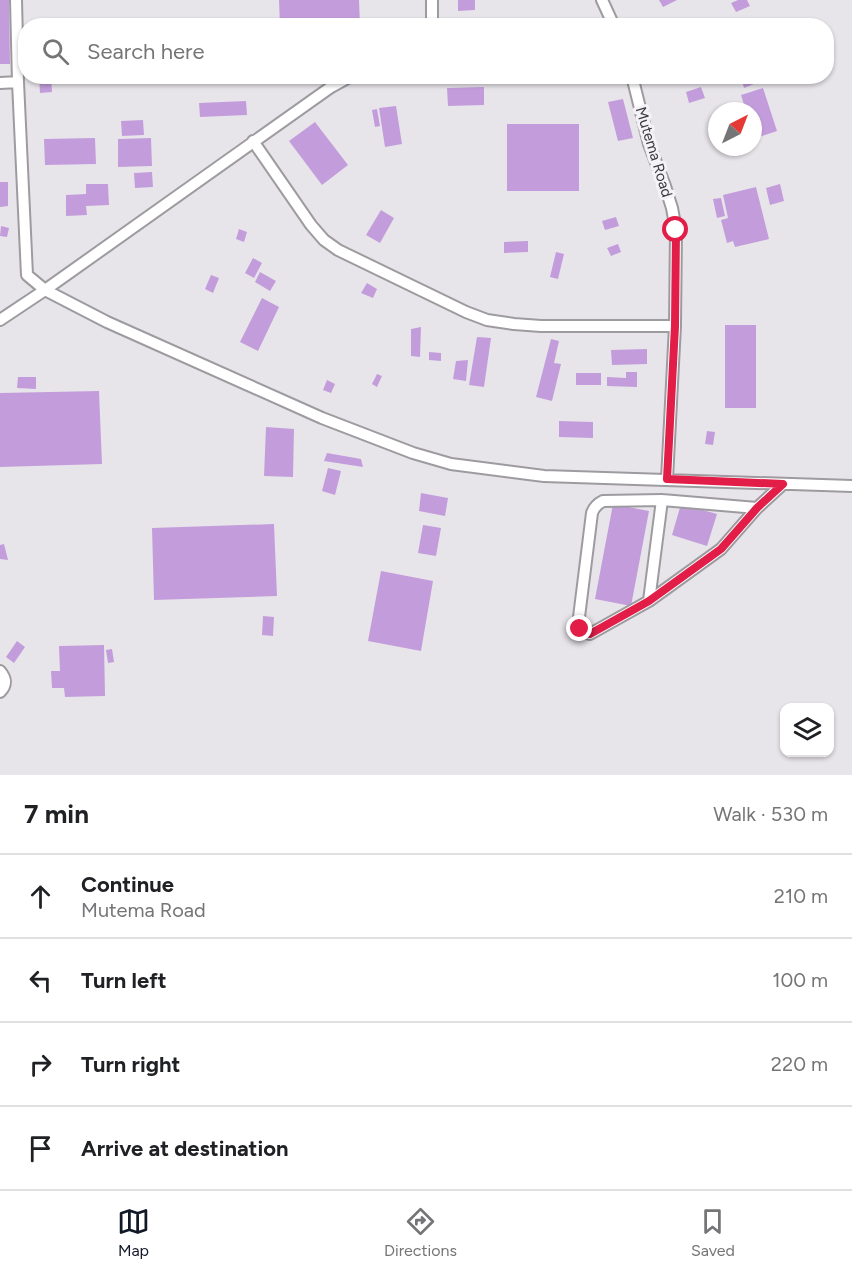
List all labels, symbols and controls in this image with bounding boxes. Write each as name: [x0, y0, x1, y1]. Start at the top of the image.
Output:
search box: [18, 18, 834, 84]
icon: search: [39, 35, 72, 68]
text: Search here: [87, 38, 205, 65]
north arrow: [708, 102, 762, 156]
street label: Mutema Road: [632, 105, 676, 199]
route start: [662, 216, 688, 242]
route end: [566, 615, 592, 641]
map controls: [780, 703, 834, 757]
button: layers: [780, 703, 834, 757]
text: 7 min: [24, 798, 89, 830]
text: Walk · 530 m: [713, 802, 828, 826]
text: Continue: [81, 871, 174, 898]
icon: ahead: [24, 880, 57, 913]
text: 210 m: [774, 884, 828, 908]
text: Mutema Road: [81, 898, 206, 922]
icon: left: [24, 964, 57, 997]
text: Turn left: [81, 967, 167, 994]
text: 100 m: [772, 968, 828, 992]
icon: right: [24, 1048, 57, 1081]
text: Turn right: [81, 1051, 180, 1078]
text: 220 m: [771, 1052, 828, 1076]
icon: arrive: [24, 1132, 57, 1165]
text: Arrive at destination: [81, 1135, 289, 1162]
tab: Map: [117, 1205, 150, 1260]
tab: Directions: [384, 1205, 457, 1260]
tab: Saved: [691, 1205, 735, 1260]

